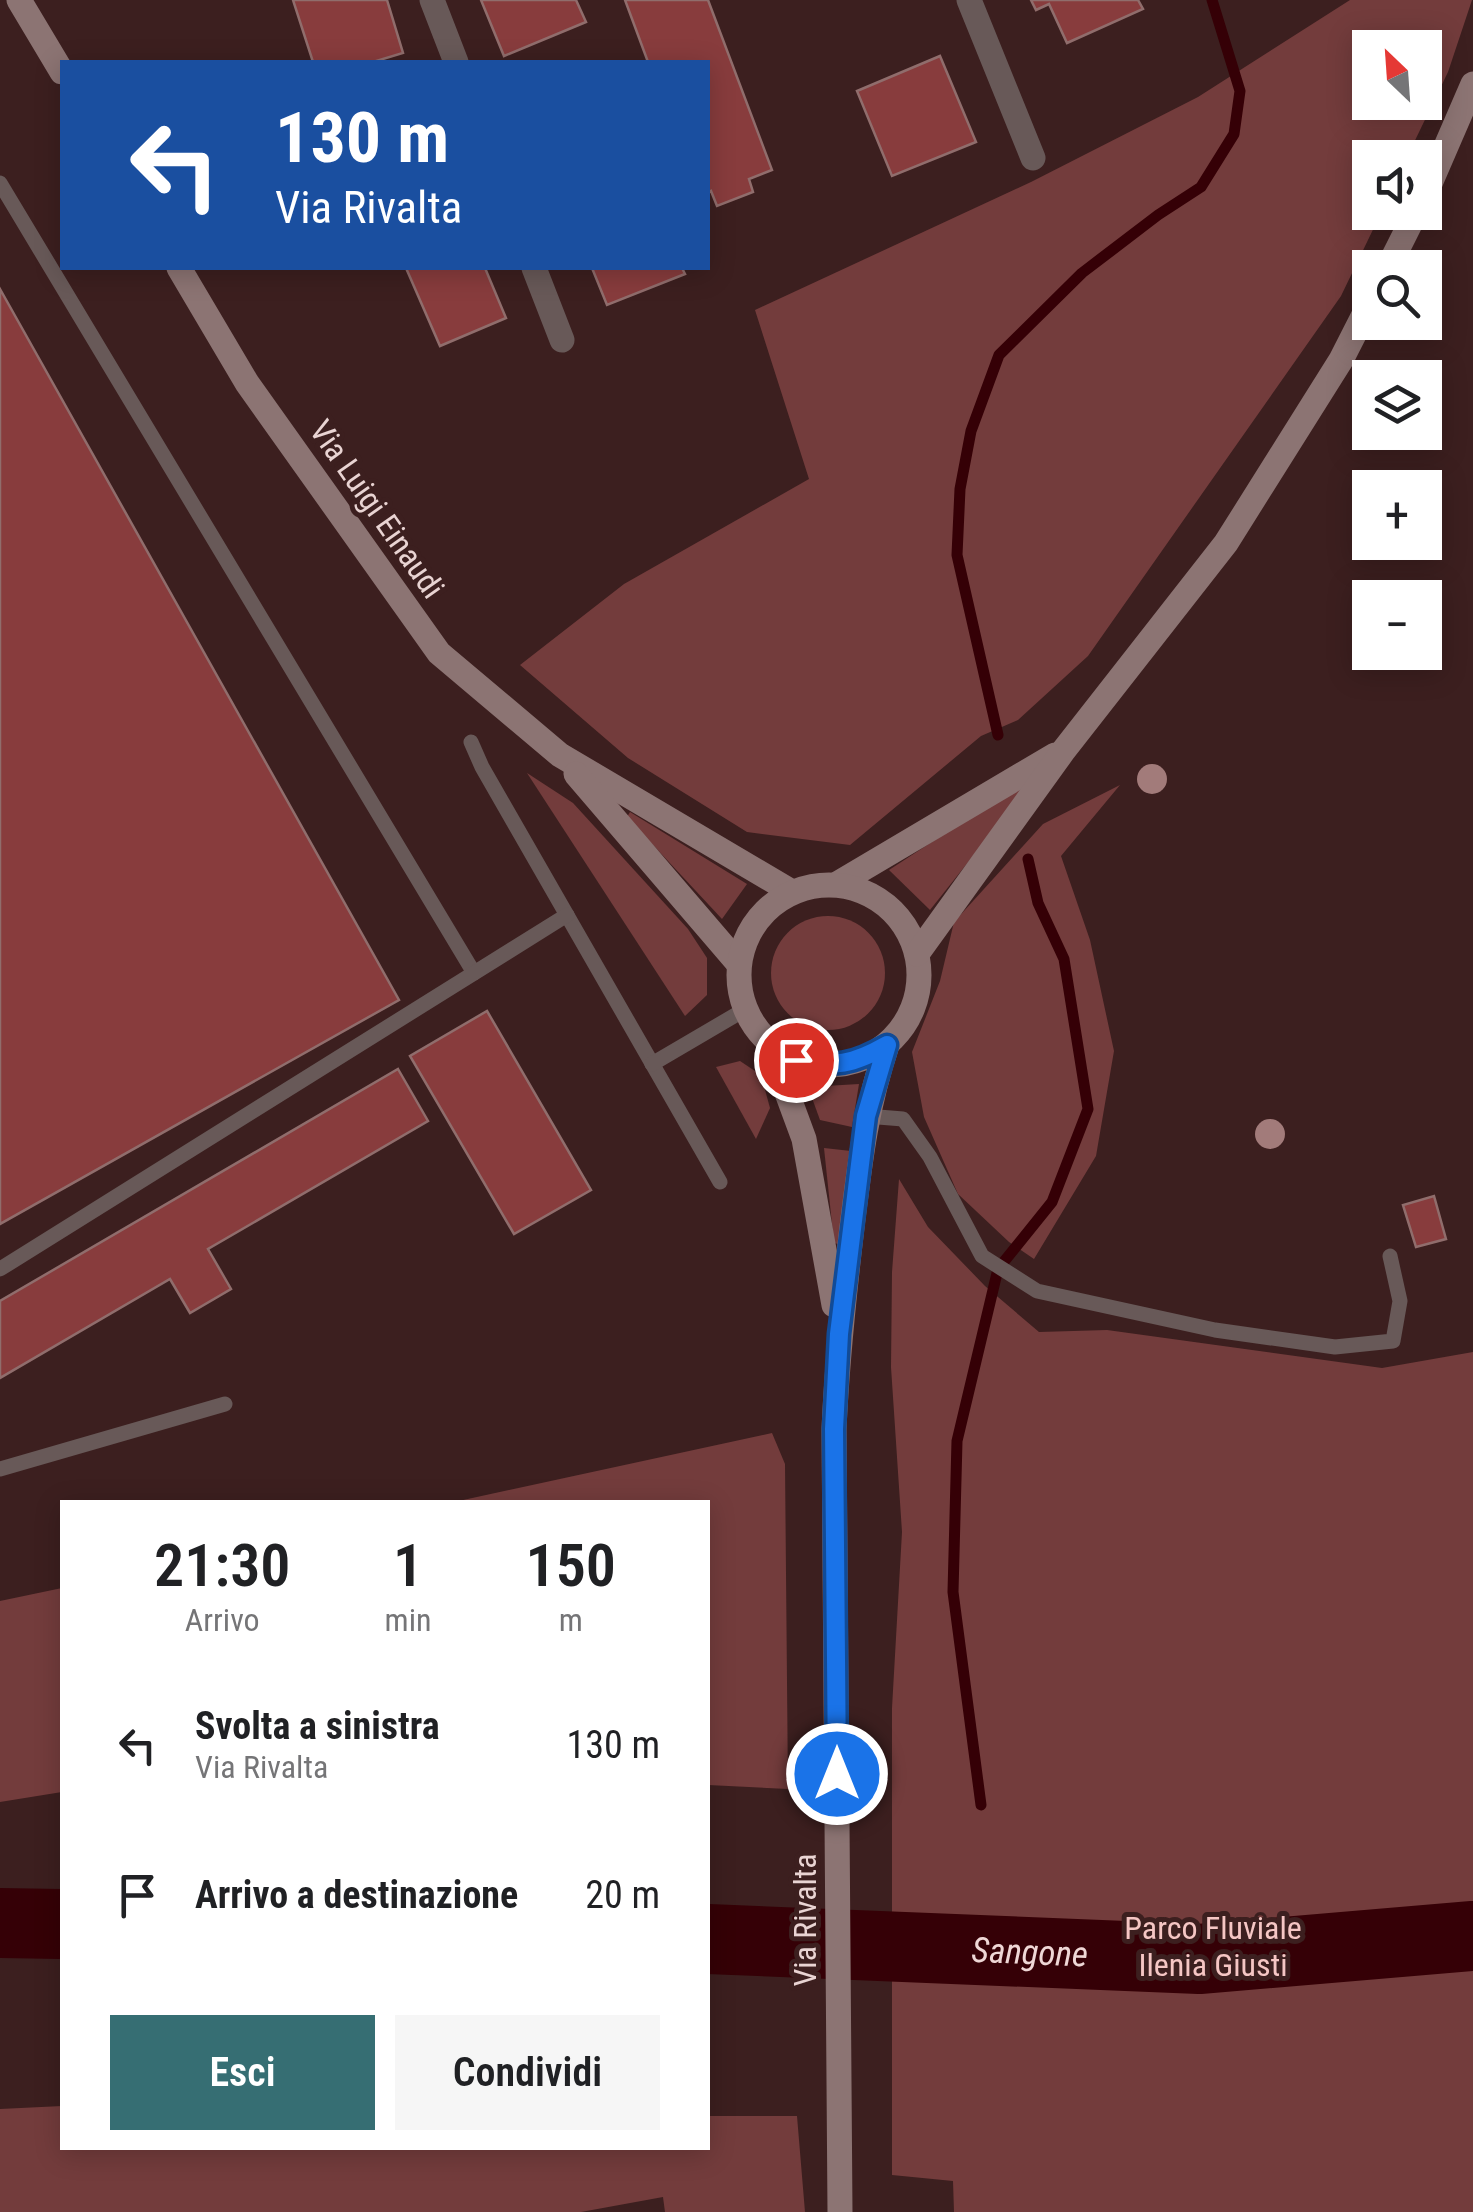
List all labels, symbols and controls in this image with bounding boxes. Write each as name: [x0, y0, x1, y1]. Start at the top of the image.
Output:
north arrow: [1352, 30, 1442, 120]
map controls: [1352, 30, 1442, 670]
text: 130 m: [275, 97, 449, 179]
icon: left: [110, 100, 240, 230]
button: sound: [1352, 140, 1442, 230]
text: Via Rivalta: [275, 181, 462, 234]
button: search: [1352, 250, 1442, 340]
button: layers: [1352, 360, 1442, 450]
street label: Via Luigi Einaudi: [302, 413, 452, 605]
button: +: [1352, 470, 1442, 560]
button: −: [1352, 580, 1442, 670]
pin: [754, 1018, 839, 1103]
icon: arrive: [769, 1033, 824, 1088]
text: 21:30: [154, 1530, 291, 1601]
text: 1: [393, 1530, 423, 1601]
text: 150: [525, 1530, 616, 1601]
text: Arrivo: [185, 1601, 260, 1639]
text: min: [385, 1601, 431, 1639]
text: m: [559, 1601, 583, 1639]
text: Svolta a sinistra: [195, 1704, 440, 1748]
icon: left: [110, 1718, 165, 1773]
position arrow: [785, 1722, 889, 1826]
text: 130 m: [566, 1723, 660, 1767]
text: Via Rivalta: [195, 1748, 328, 1786]
street label: Via Rivalta: [786, 1853, 824, 1987]
icon: arrive: [110, 1868, 165, 1923]
text: Arrivo a destinazione: [195, 1873, 518, 1917]
text: 20 m: [585, 1873, 660, 1917]
park label: Parco Fluviale Ilenia Giusti: [1124, 1909, 1302, 1984]
water label: Sangone: [971, 1930, 1089, 1975]
button: Esci: [110, 2015, 375, 2130]
button: Condividi: [395, 2015, 660, 2130]

